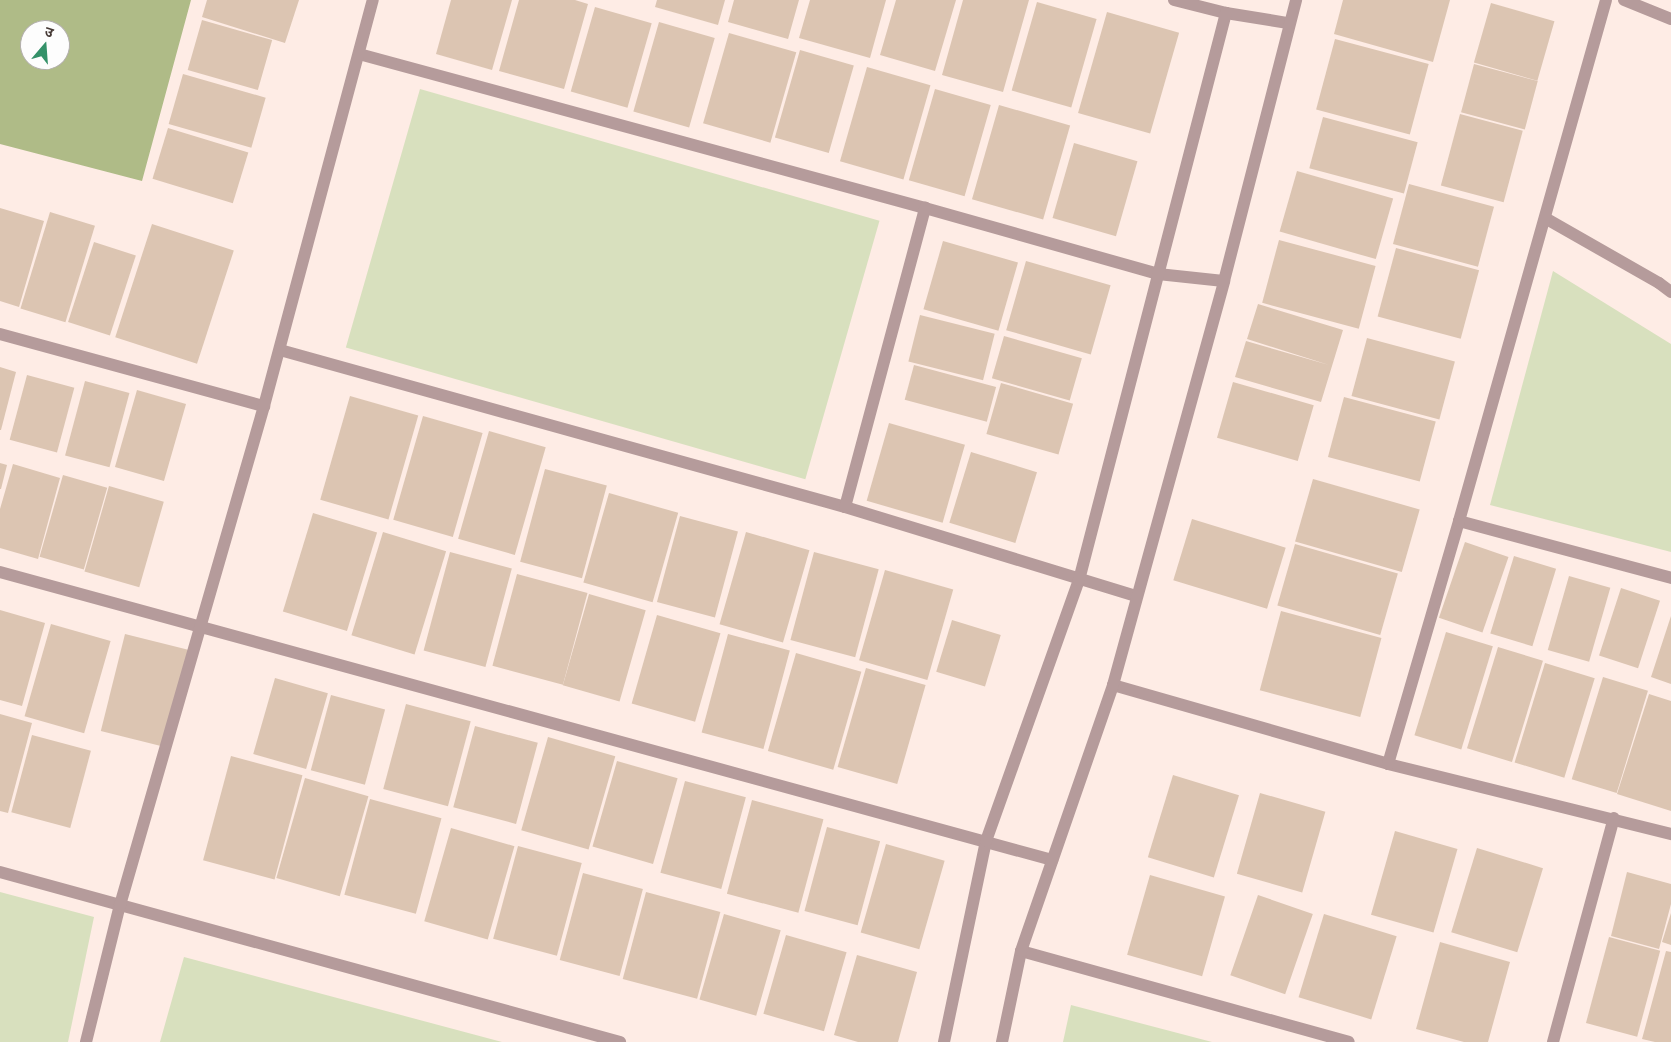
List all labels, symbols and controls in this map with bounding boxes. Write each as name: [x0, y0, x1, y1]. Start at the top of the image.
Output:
north arrow: [20, 20, 70, 70]
text: उ: [43, 22, 56, 41]

